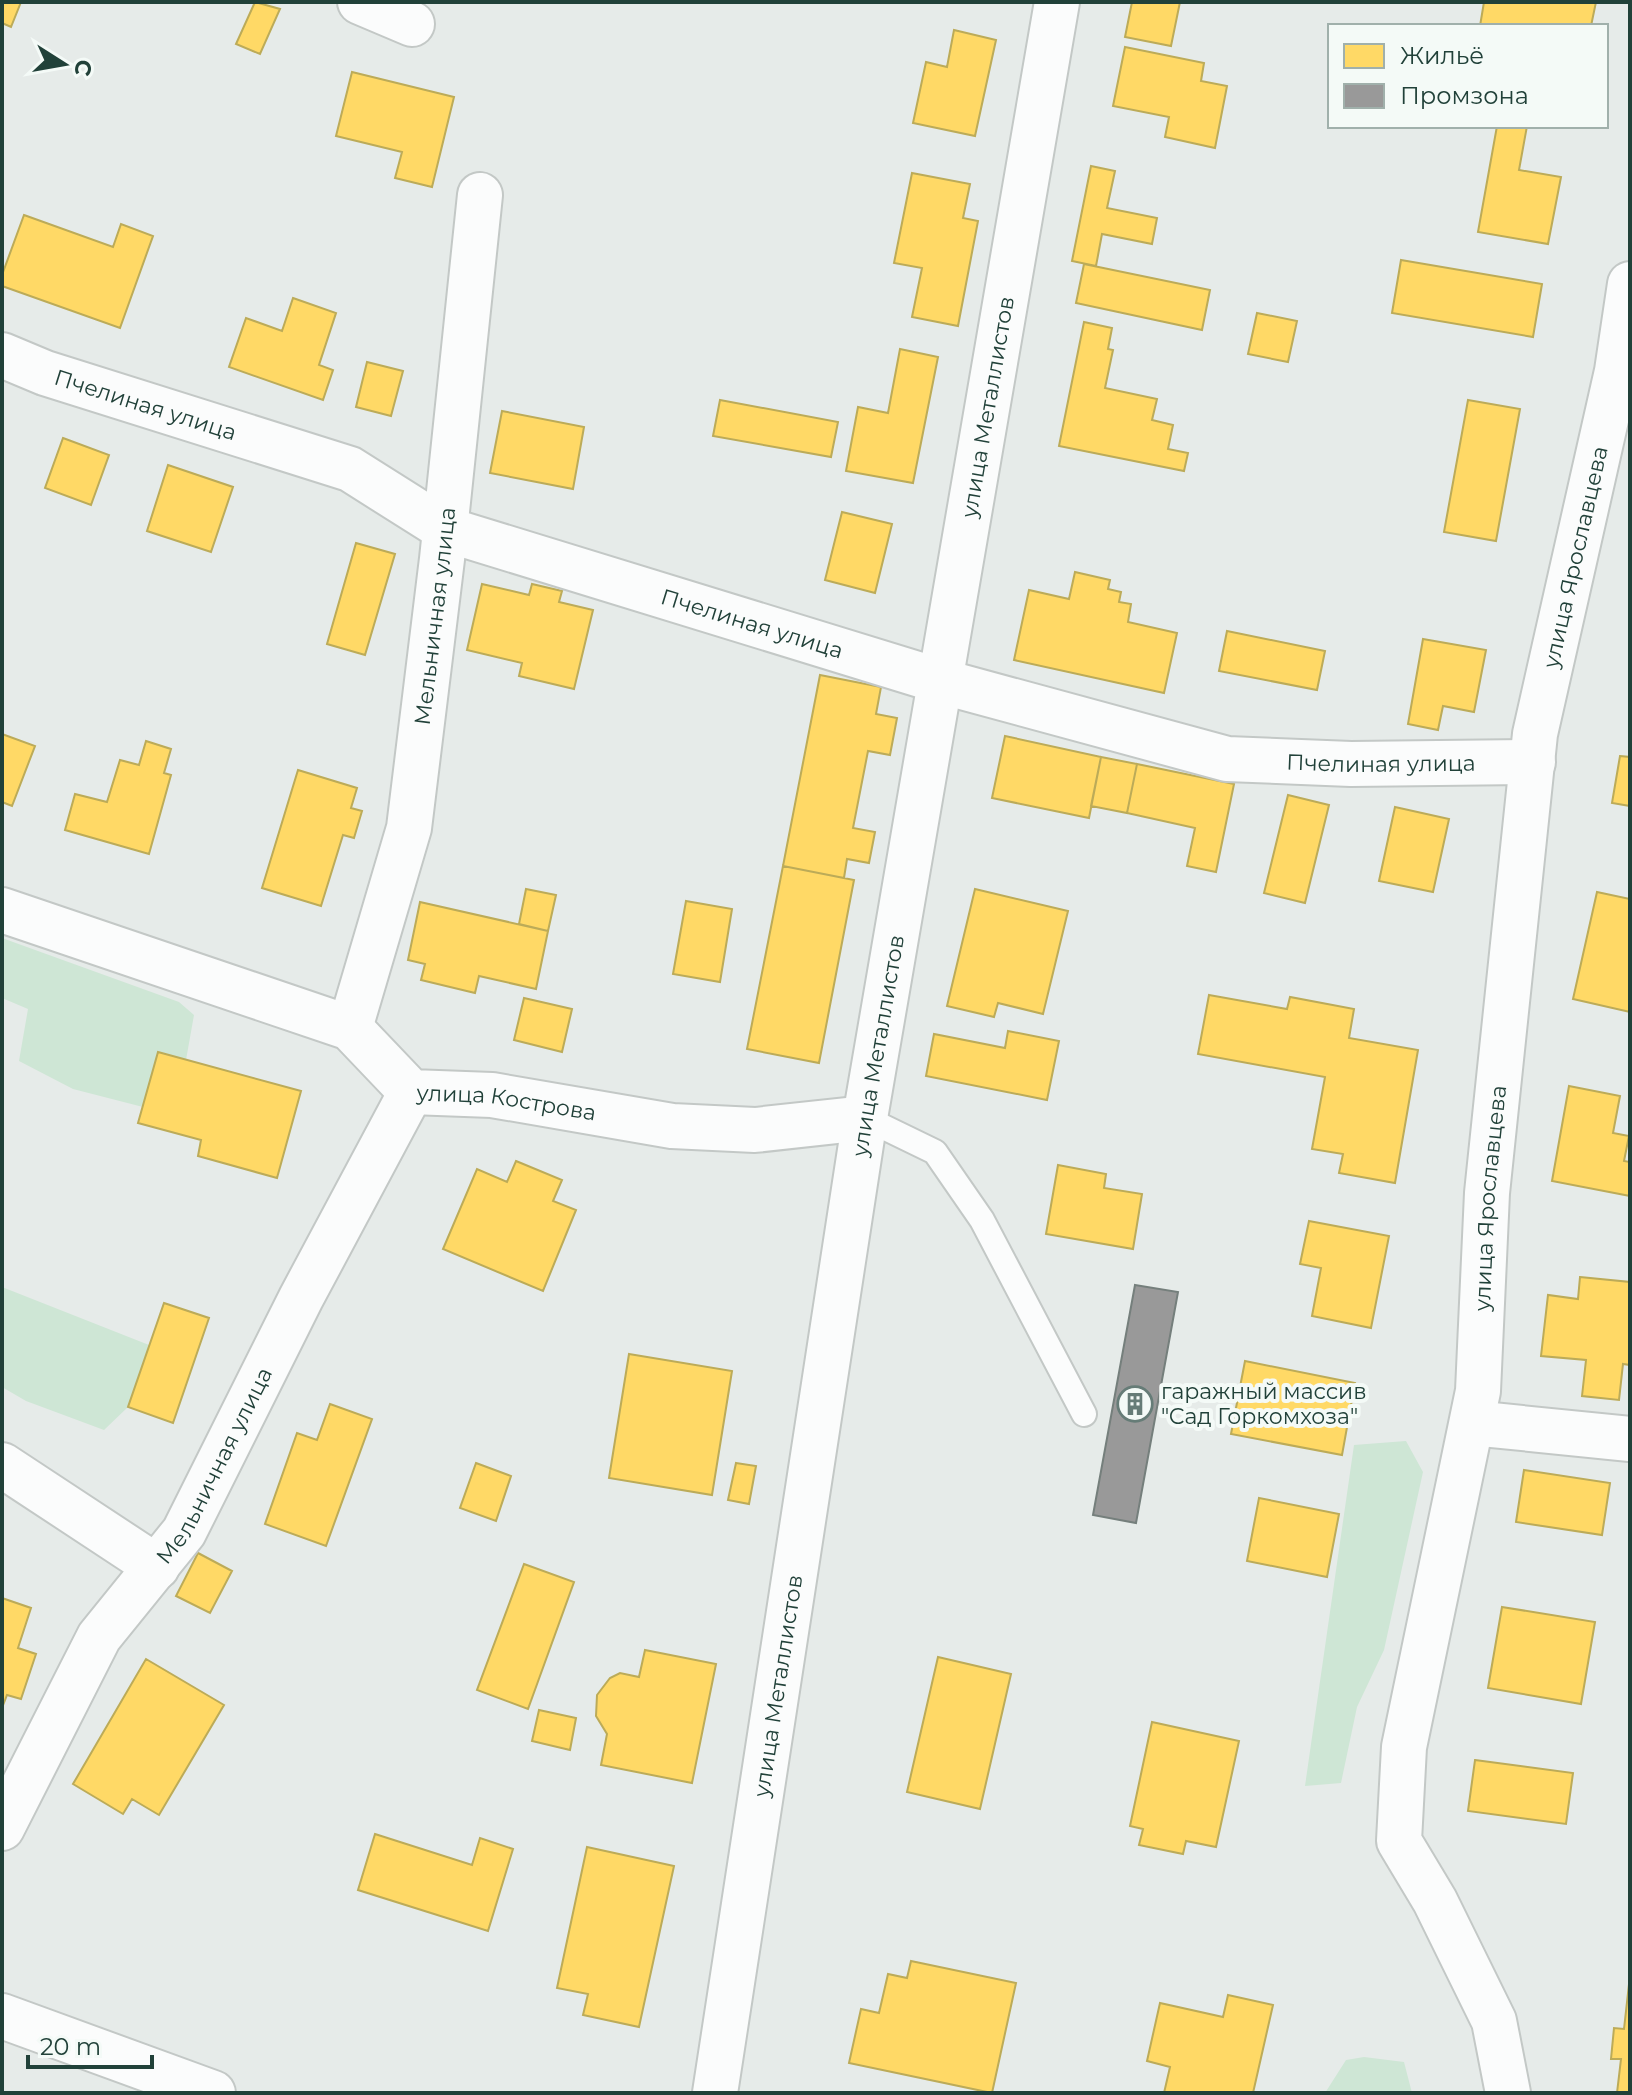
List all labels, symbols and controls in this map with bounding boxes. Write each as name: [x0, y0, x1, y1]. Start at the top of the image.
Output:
north arrow: [24, 24, 104, 104]
legend: [1328, 24, 1608, 128]
text: Жильё: [1400, 41, 1484, 70]
text: С: [68, 57, 98, 78]
text: Промзона: [1400, 81, 1529, 110]
street label: улица Металлистов: [955, 294, 1020, 521]
street label: Пчелиная улица: [51, 364, 240, 446]
street label: улица Ярославцева: [1537, 444, 1614, 672]
street label: Мельничная улица: [409, 506, 461, 727]
street label: Пчелиная улица: [658, 583, 846, 664]
street label: Пчелиная улица: [1286, 748, 1476, 778]
street label: улица Металлистов: [846, 933, 910, 1159]
street label: улица Кострова: [415, 1079, 598, 1127]
street label: улица Ярославцева: [1469, 1084, 1512, 1313]
street label: Мельничная улица: [151, 1363, 278, 1570]
place label: гаражный массив "Сад Горкомхоза": [1161, 1378, 1367, 1430]
building icon: гаражный массив "Сад Горкомхоза": [1116, 1385, 1154, 1423]
street label: улица Металлистов: [748, 1573, 809, 1800]
scale bar: [28, 2019, 152, 2069]
text: 20 m: [40, 2032, 101, 2061]

